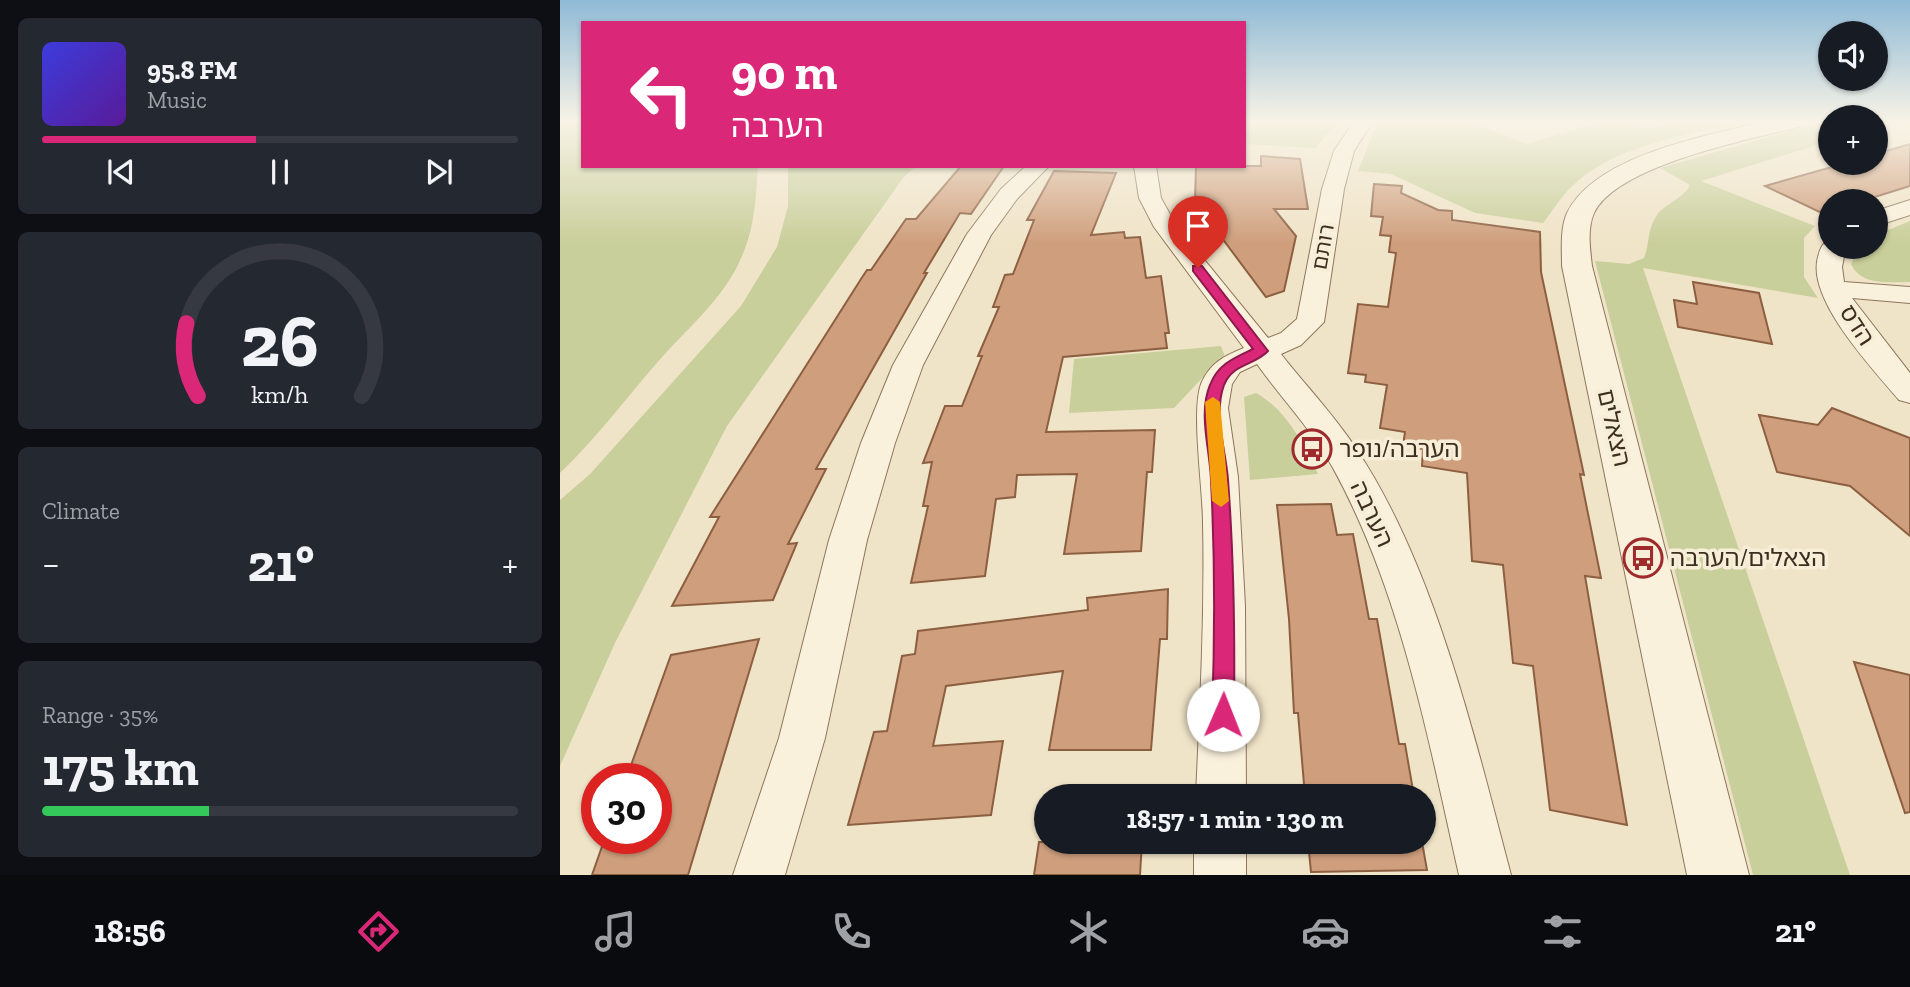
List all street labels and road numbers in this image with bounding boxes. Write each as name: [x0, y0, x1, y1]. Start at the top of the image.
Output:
street label: רותם: [1306, 222, 1339, 272]
street label: הדס: [1834, 299, 1881, 351]
street label: הצאלים: [1592, 386, 1637, 469]
street label: הערבה: [1345, 476, 1400, 551]

